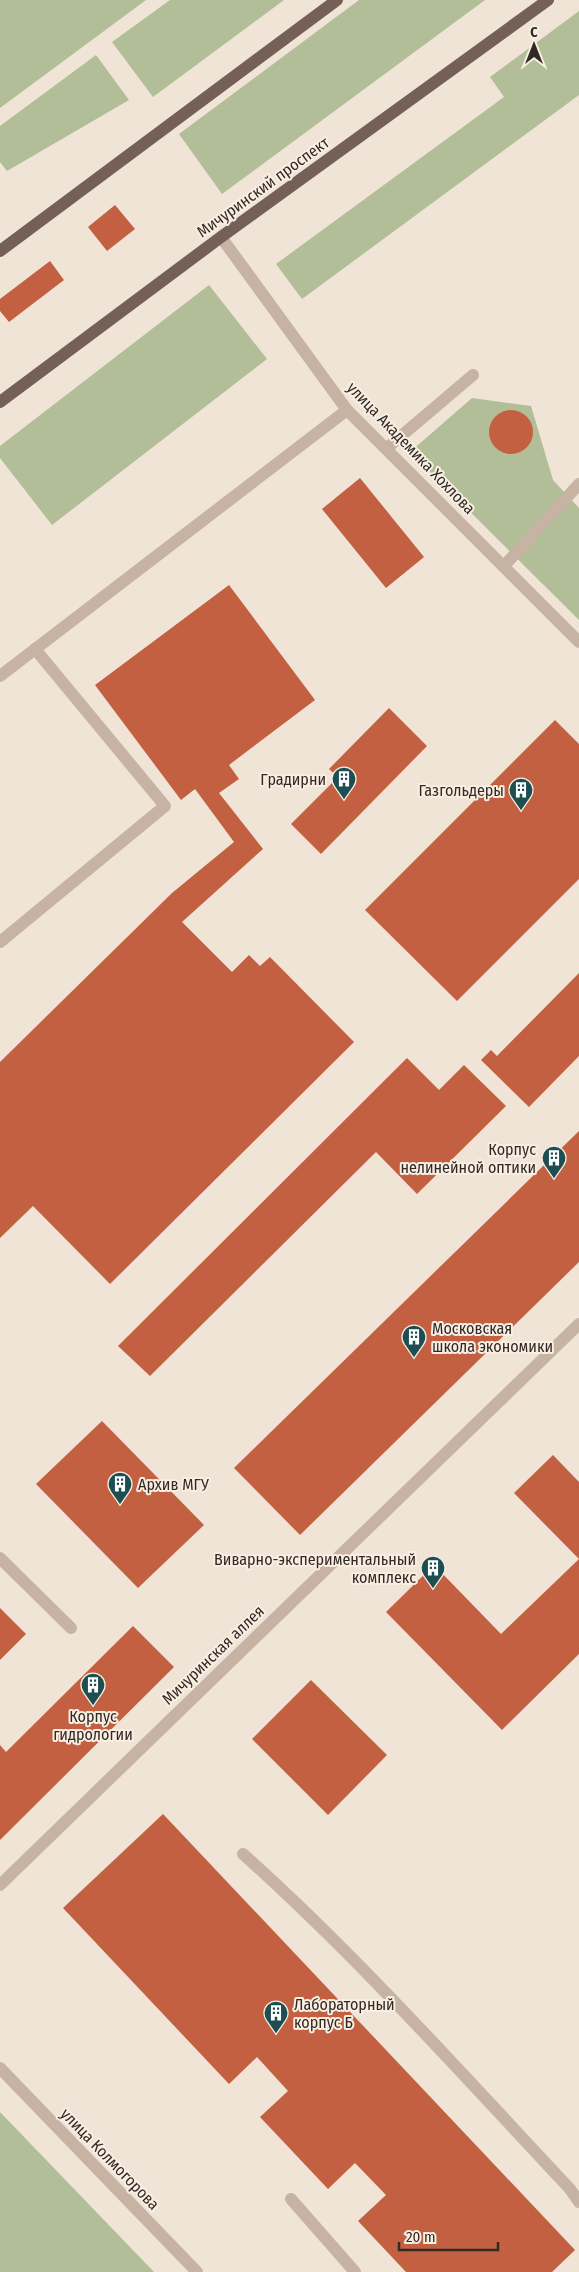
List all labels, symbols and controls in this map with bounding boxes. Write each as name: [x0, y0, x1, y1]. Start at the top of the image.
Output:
north arrow: [509, 20, 559, 70]
text: С: [530, 24, 538, 41]
street label: Мичуринский проспект: [193, 132, 333, 241]
street label: улица Академика Хохлова: [343, 378, 479, 518]
building icon: Градирни: [331, 766, 357, 800]
place label: Градирни: [260, 770, 326, 789]
building icon: Газгольдеры: [508, 777, 534, 811]
place label: Газгольдеры: [419, 781, 504, 800]
place label: Корпус нелинейной оптики: [401, 1140, 536, 1177]
building icon: Корпус нелинейной оптики: [541, 1145, 567, 1179]
place label: Московская школа экономики: [432, 1319, 553, 1356]
building icon: Московская школа экономики: [401, 1324, 427, 1358]
building icon: Архив МГУ: [107, 1471, 133, 1505]
place label: Архив МГУ: [138, 1475, 209, 1494]
place label: Виварно-экспериментальный комплекс: [214, 1550, 416, 1587]
building icon: Виварно-экспериментальный комплекс: [420, 1555, 446, 1589]
street label: Мичуринская аллея: [158, 1602, 268, 1708]
building icon: Корпус гидрологии: [80, 1672, 106, 1706]
place label: Корпус гидрологии: [53, 1707, 133, 1744]
place label: Лабораторный корпус Б: [294, 1995, 395, 2032]
building icon: Лабораторный корпус Б: [263, 2000, 289, 2034]
street label: улица Колмогорова: [57, 2104, 163, 2214]
scale bar: [399, 2220, 498, 2252]
text: 20 m: [406, 2228, 436, 2246]

